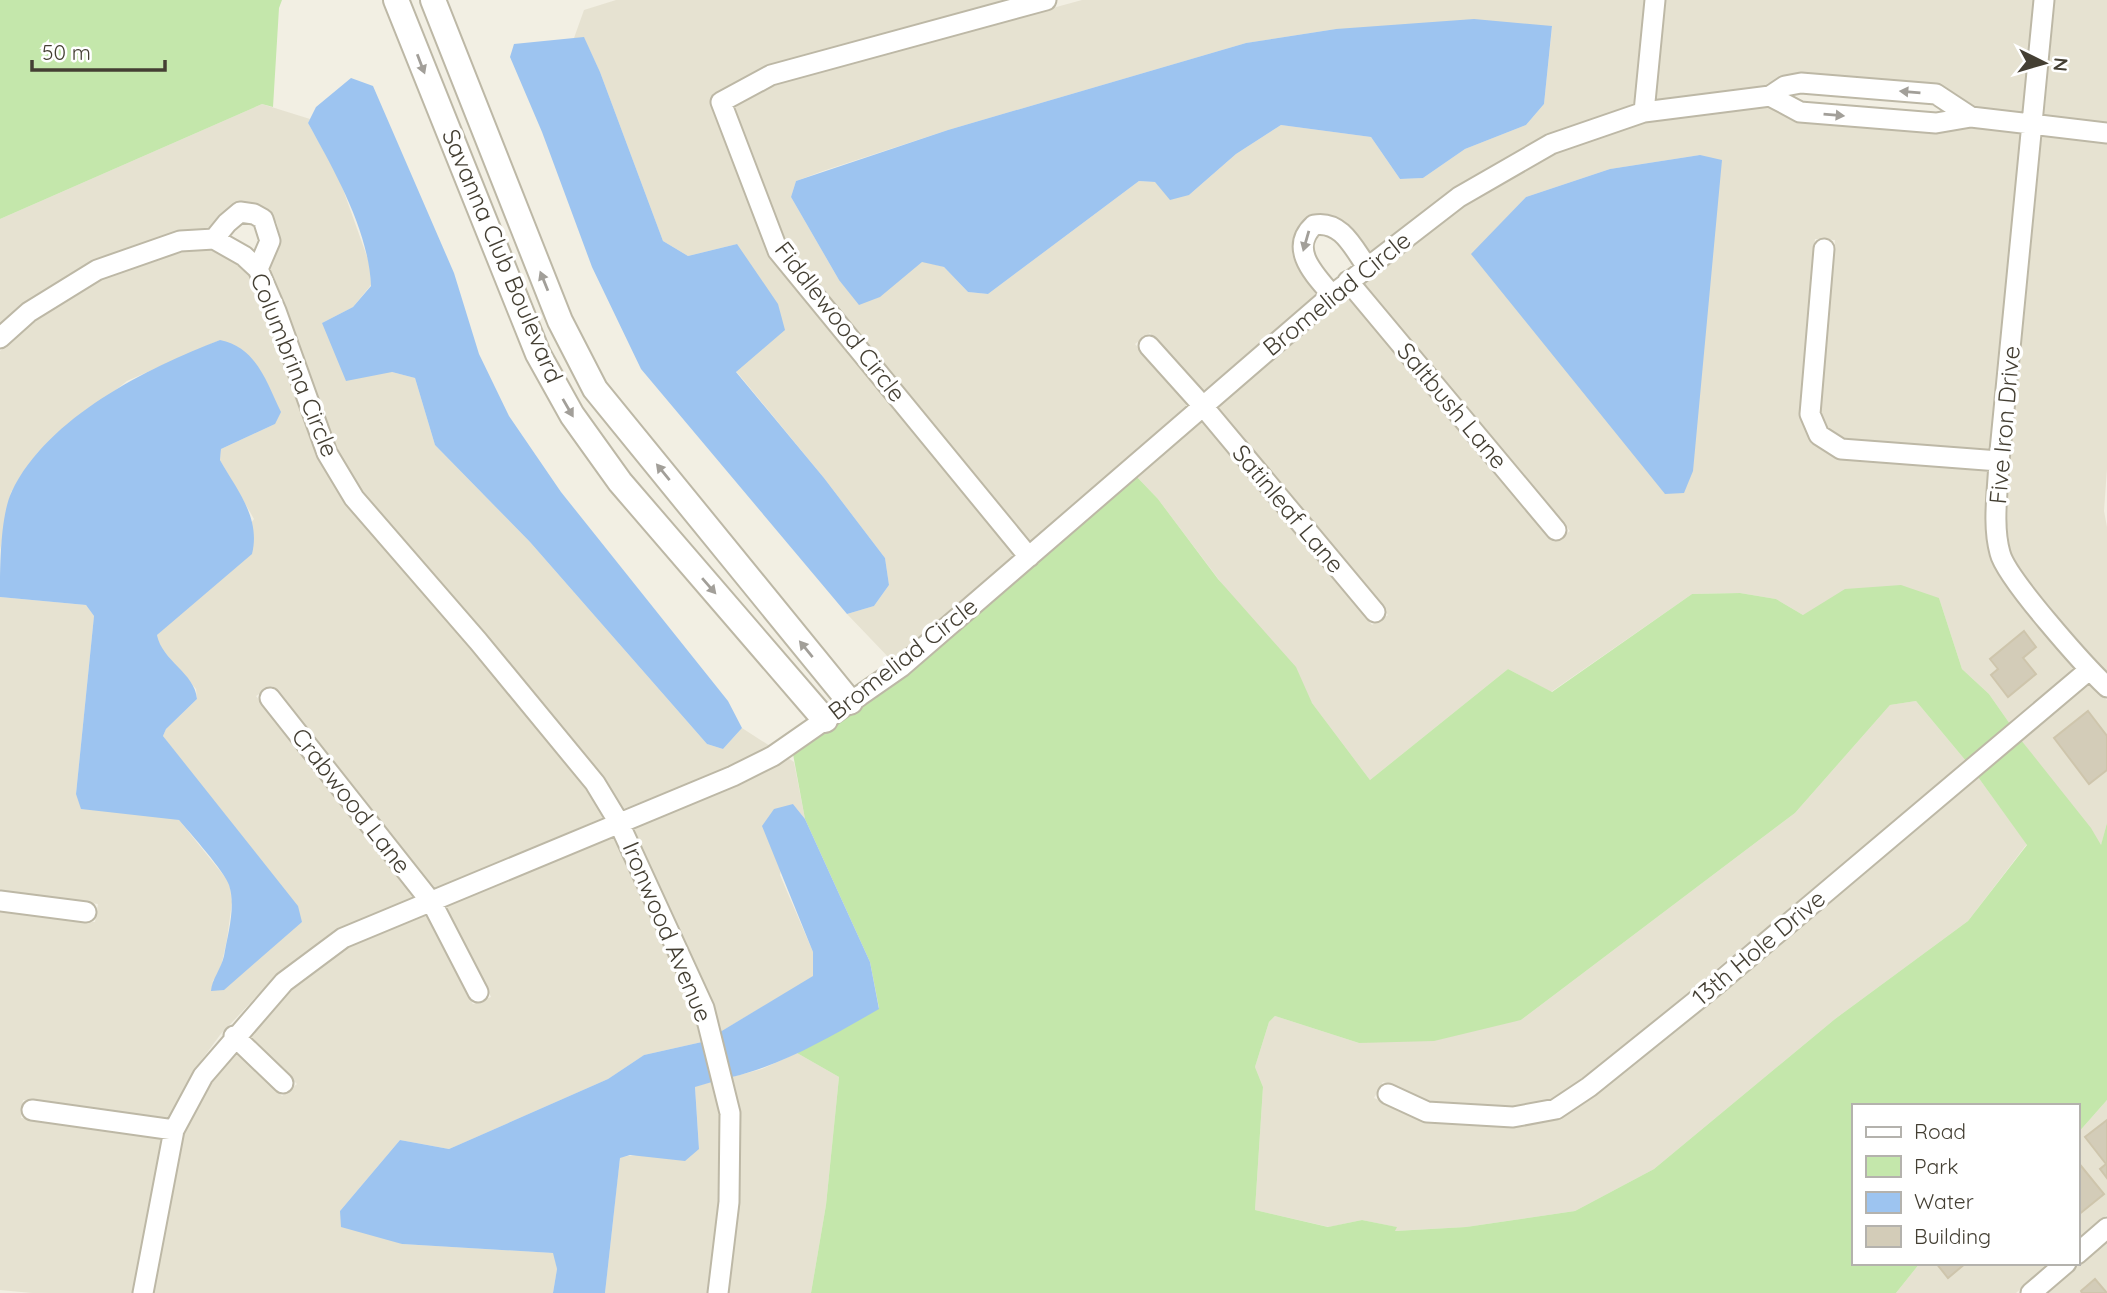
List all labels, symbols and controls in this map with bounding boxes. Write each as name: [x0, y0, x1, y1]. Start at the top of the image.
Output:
scale bar: [32, 28, 164, 72]
north arrow: [2009, 28, 2079, 98]
text: 50 m: [42, 39, 91, 65]
one-way arrow: [416, 53, 427, 74]
text: N: [2048, 56, 2073, 72]
one-way arrow: [1898, 86, 1920, 97]
one-way arrow: [1824, 109, 1846, 120]
street label: Savanna Club Boulevard: [436, 124, 570, 387]
street label: Bromeliad Circle: [1256, 224, 1416, 362]
one-way arrow: [1300, 230, 1311, 252]
street label: Fiddlewood Circle: [769, 235, 913, 408]
street label: Columbrina Circle: [244, 268, 346, 461]
one-way arrow: [538, 270, 549, 291]
street label: Saltbush Lane: [1391, 336, 1514, 475]
street label: Five Iron Drive: [1982, 345, 2026, 505]
one-way arrow: [562, 398, 574, 417]
street label: Satinleaf Lane: [1226, 438, 1351, 579]
one-way arrow: [656, 464, 671, 481]
one-way arrow: [701, 577, 716, 594]
street label: Bromeliad Circle: [822, 591, 983, 726]
one-way arrow: [799, 641, 814, 659]
street label: Crabwood Lane: [286, 722, 418, 879]
street label: Ironwood Avenue: [616, 837, 719, 1026]
street label: 13th Hole Drive: [1686, 883, 1831, 1012]
legend: [1852, 1104, 2079, 1265]
text: Road: [1914, 1118, 1966, 1144]
text: Park: [1914, 1153, 1958, 1179]
text: Water: [1914, 1188, 1974, 1214]
text: Building: [1914, 1223, 1991, 1249]

